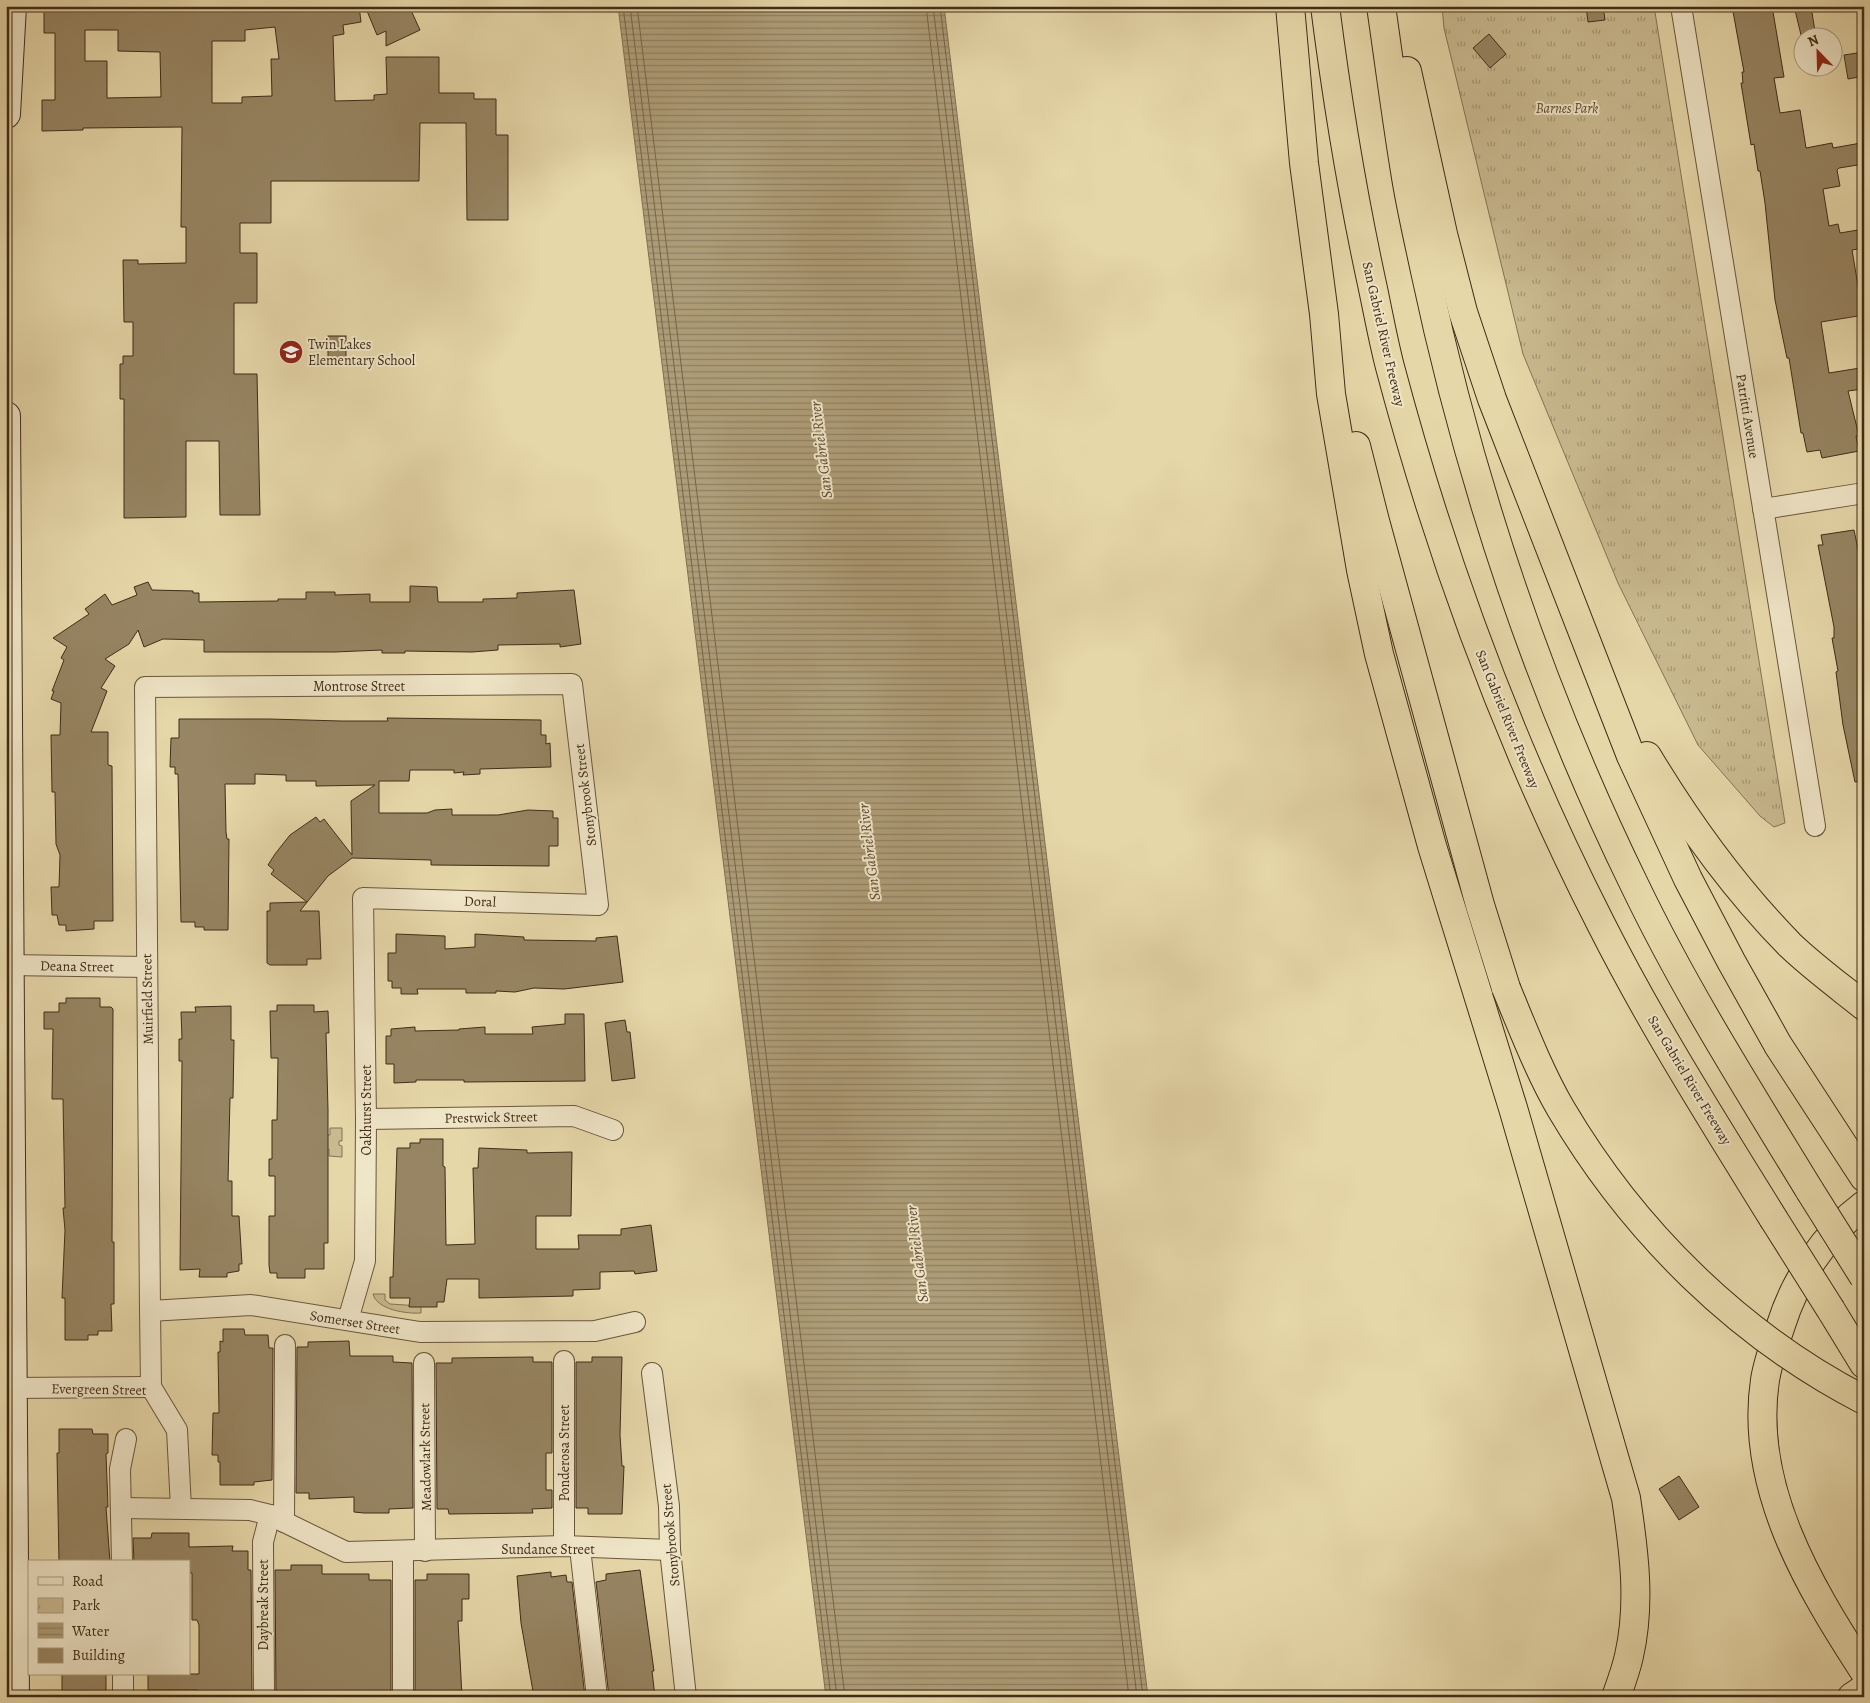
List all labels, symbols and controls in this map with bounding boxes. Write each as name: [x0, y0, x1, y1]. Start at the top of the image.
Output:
north arrow: [1792, 28, 1842, 78]
text: N: [1805, 30, 1822, 51]
park label: Barnes Park: [1536, 99, 1598, 118]
street label: San Gabriel River Freeway: [1358, 260, 1410, 409]
place label: Twin Lakes Elementary School: [308, 335, 416, 370]
school or university icon: Twin Lakes Elementary School: [278, 339, 304, 365]
street label: Patritti Avenue: [1731, 372, 1764, 460]
water label: San Gabriel River: [805, 400, 837, 500]
street label: San Gabriel River Freeway: [1471, 647, 1544, 792]
street label: Montrose Street: [313, 677, 405, 696]
street label: Stonybrook Street: [570, 742, 601, 847]
water label: San Gabriel River: [853, 802, 885, 902]
street label: Doral: [464, 891, 497, 912]
street label: Muirfield Street: [137, 953, 158, 1045]
street label: Deana Street: [40, 956, 115, 977]
street label: San Gabriel River Freeway: [1643, 1012, 1736, 1149]
street label: Oakhurst Street: [357, 1064, 376, 1156]
street label: Prestwick Street: [444, 1107, 538, 1128]
water label: San Gabriel River: [901, 1204, 933, 1304]
street label: Somerset Street: [308, 1306, 402, 1339]
street label: Evergreen Street: [51, 1379, 147, 1400]
street label: Meadowlark Street: [415, 1402, 436, 1511]
street label: Ponderosa Street: [555, 1404, 574, 1502]
street label: Stonybrook Street: [657, 1482, 684, 1587]
street label: Sundance Street: [501, 1540, 595, 1559]
street label: Daybreak Street: [254, 1559, 273, 1651]
legend: [28, 1560, 190, 1676]
text: Road: [72, 1571, 104, 1591]
text: Park: [72, 1595, 101, 1615]
text: Water: [71, 1621, 109, 1641]
text: Building: [72, 1645, 125, 1665]

